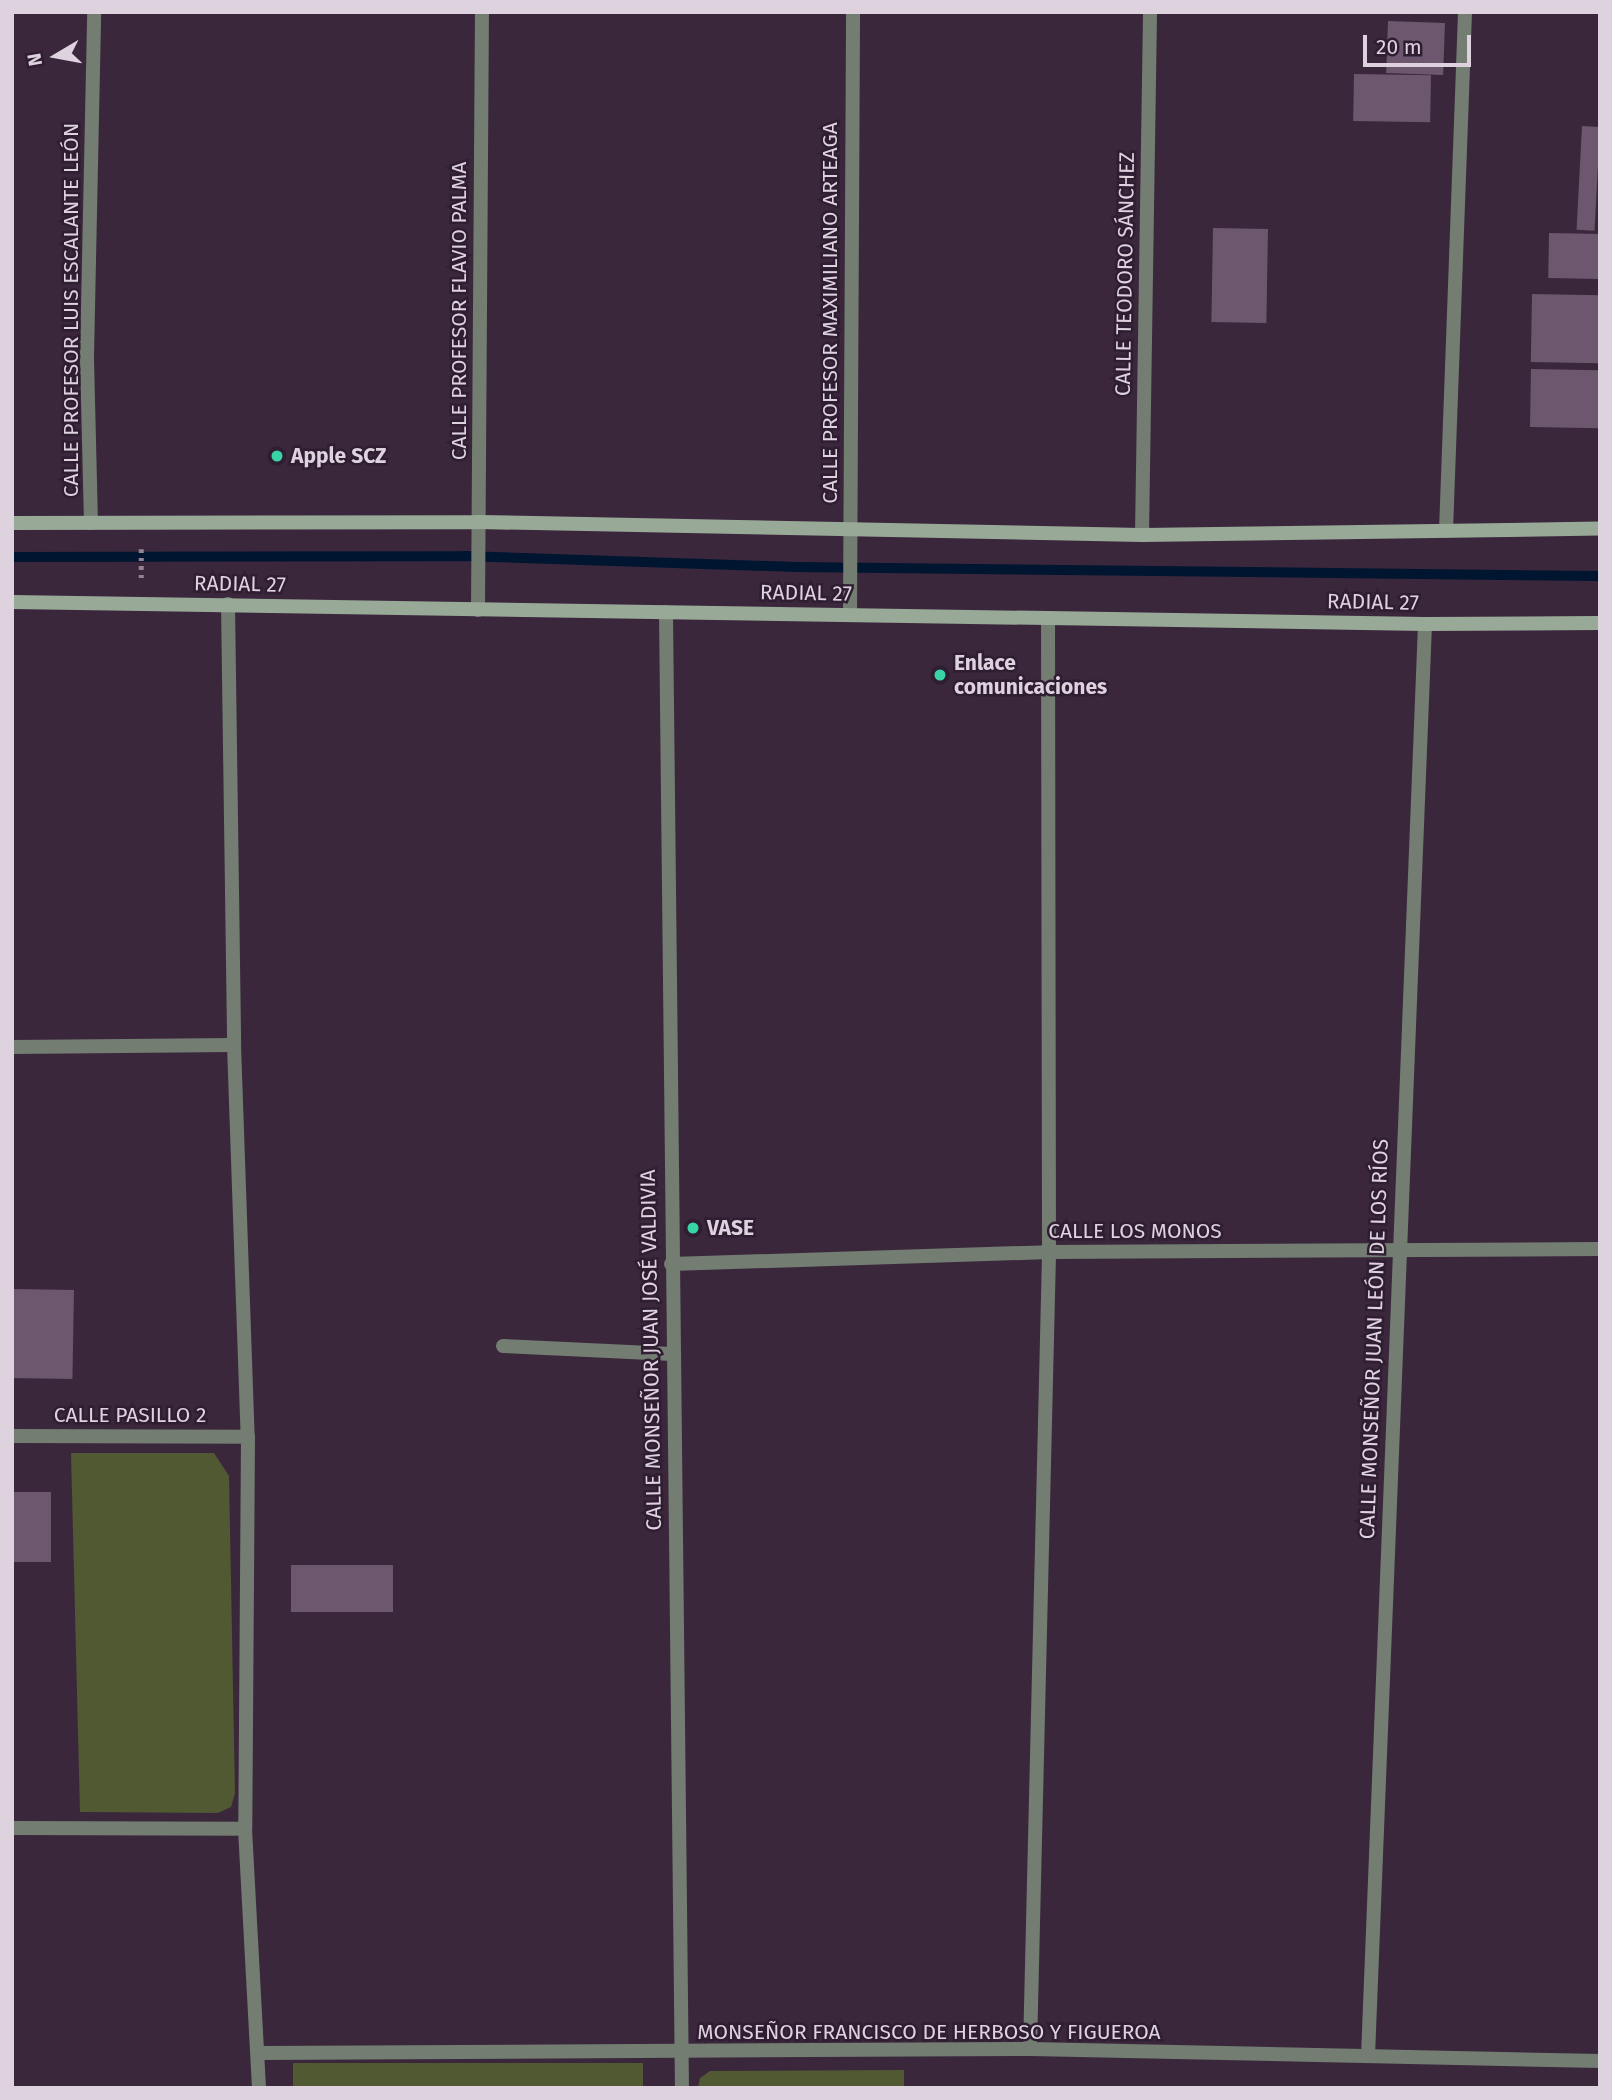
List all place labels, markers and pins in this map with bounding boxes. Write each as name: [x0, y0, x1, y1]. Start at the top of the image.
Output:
place label: Apple SCZ: [291, 443, 386, 469]
marker: Apple SCZ: [269, 448, 285, 464]
place label: Enlace comunicaciones: [954, 650, 1107, 700]
marker: Enlace comunicaciones: [932, 667, 948, 683]
place label: VASE: [707, 1215, 754, 1241]
marker: VASE: [685, 1220, 701, 1236]

